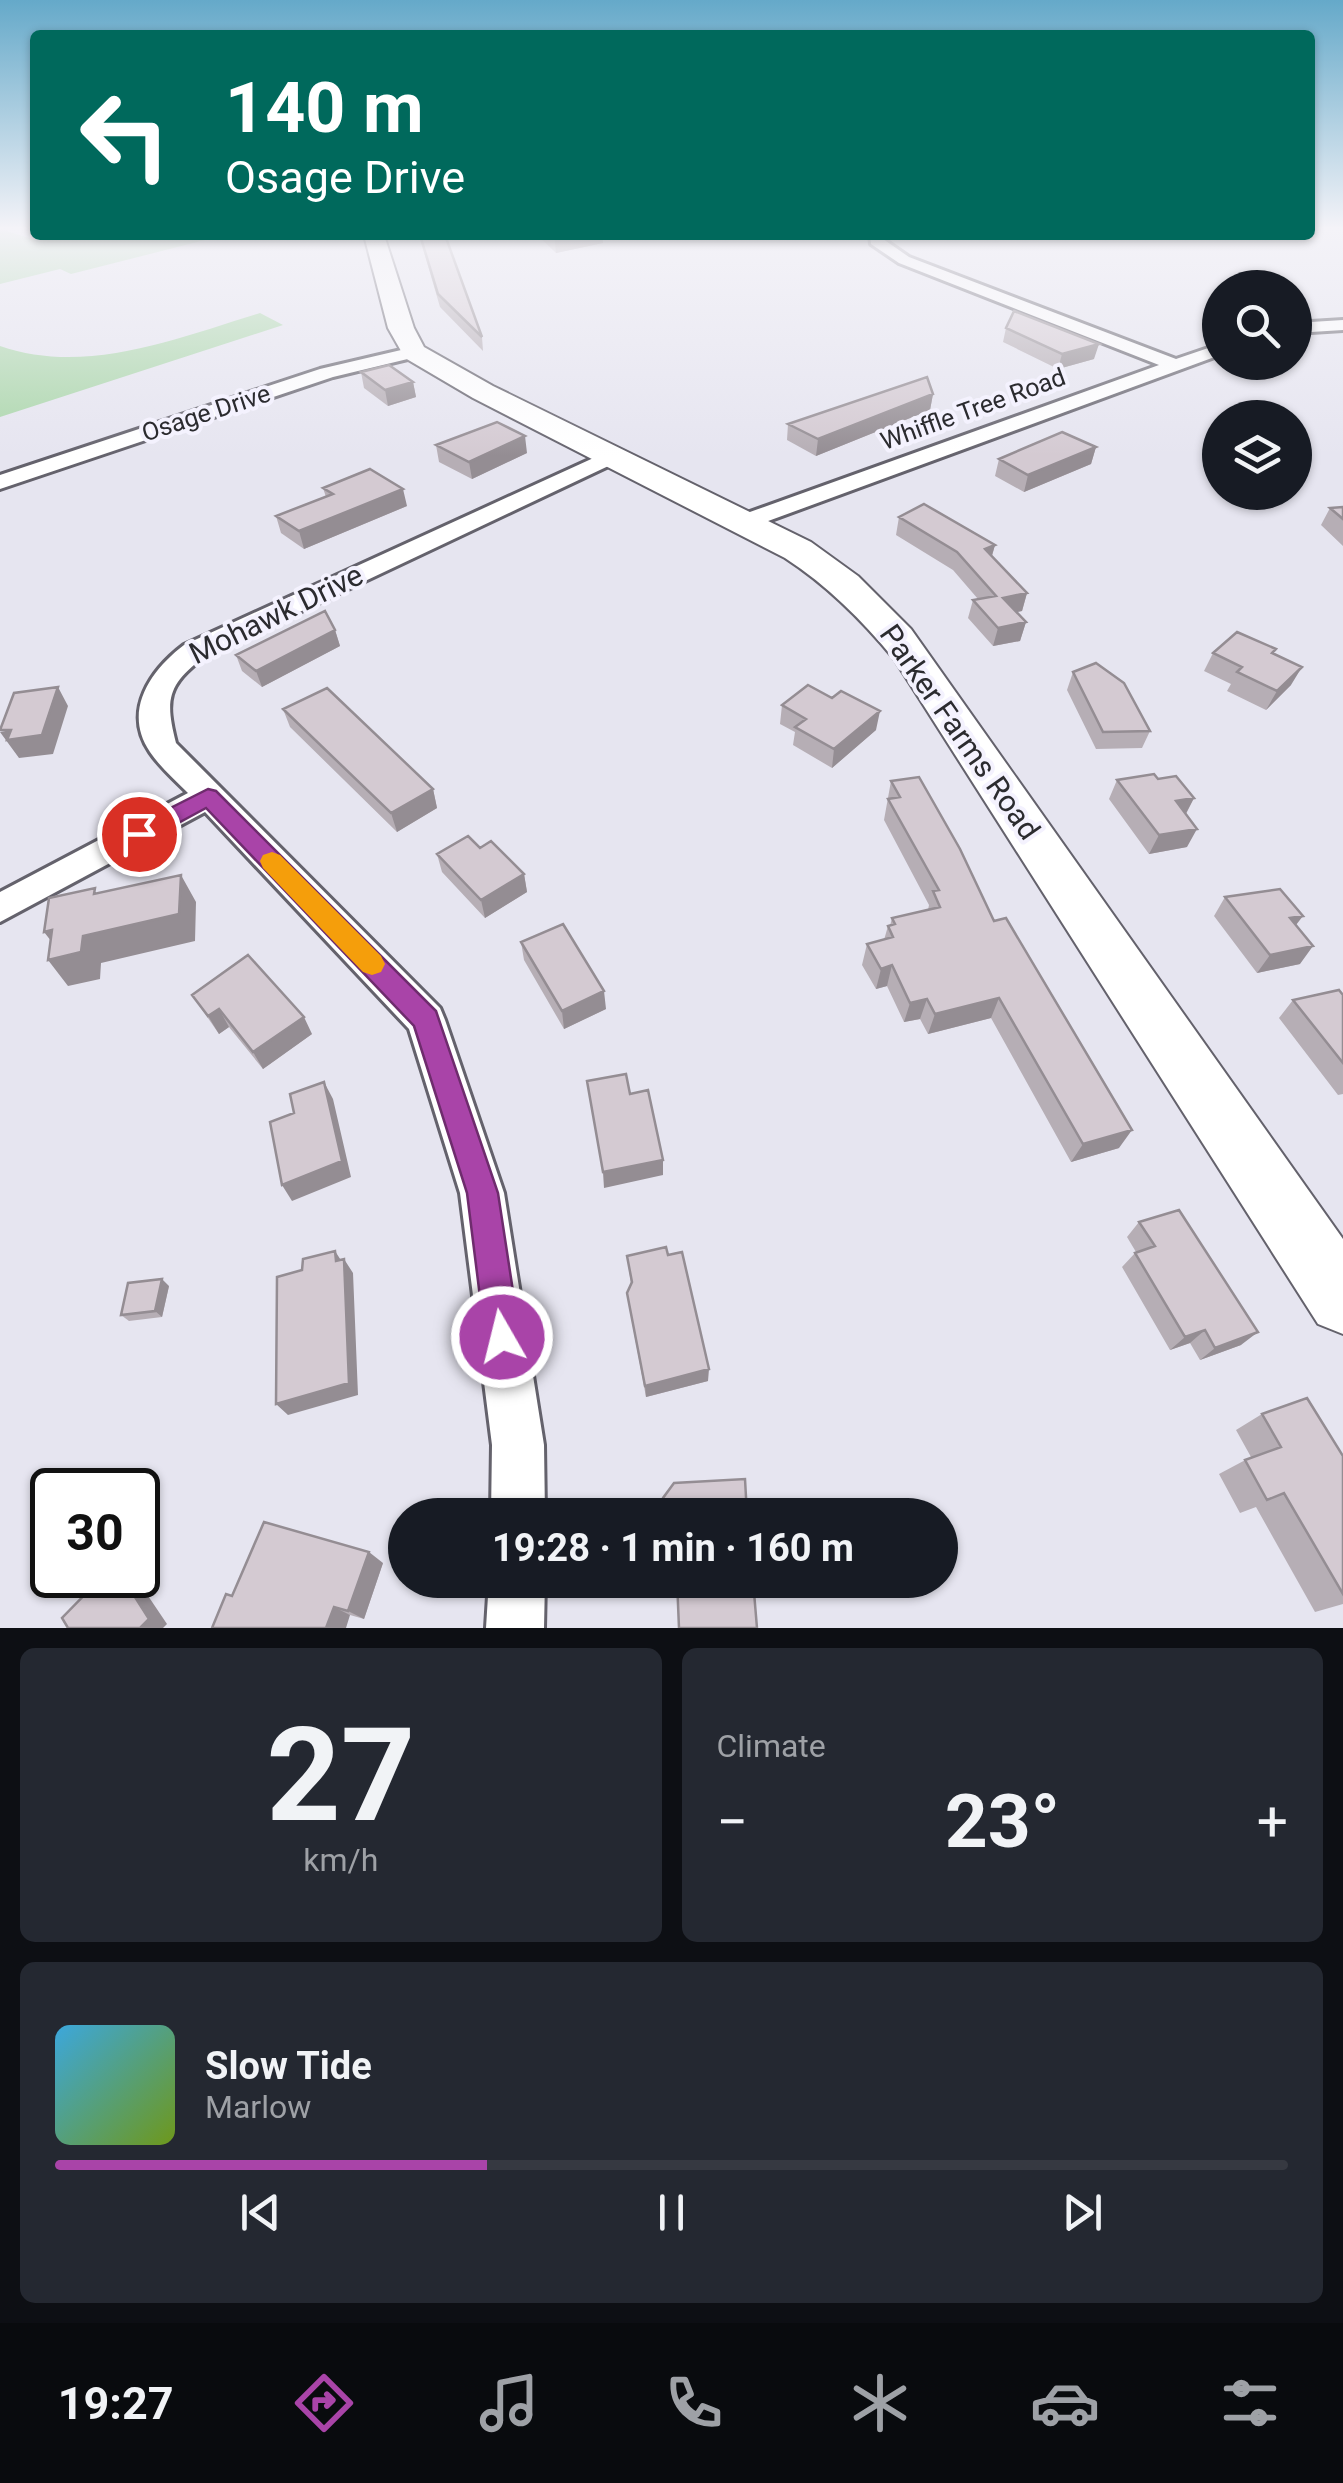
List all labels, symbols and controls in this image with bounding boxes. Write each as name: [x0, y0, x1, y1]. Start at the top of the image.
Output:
text: 140 m: [225, 67, 424, 149]
icon: left: [60, 70, 190, 200]
text: Osage Drive: [225, 151, 465, 204]
map controls: [1202, 270, 1312, 510]
button: search: [1202, 270, 1312, 380]
street label: Whiffle Tree Road: [877, 362, 1069, 456]
street label: Osage Drive: [138, 379, 274, 447]
button: layers: [1202, 400, 1312, 510]
street label: Mohawk Drive: [184, 557, 368, 671]
street label: Parker Farms Road: [873, 618, 1047, 846]
pin: [97, 792, 182, 877]
icon: arrive: [112, 807, 167, 862]
position arrow: [450, 1285, 554, 1389]
speed limit sign: 30: [30, 1468, 160, 1598]
text: 19:28 · 1 min · 160 m: [492, 1526, 854, 1570]
text: 27: [266, 1699, 415, 1852]
text: Climate: [717, 1727, 826, 1765]
text: 23°: [945, 1777, 1060, 1865]
text: −: [717, 1790, 748, 1854]
text: +: [1257, 1790, 1288, 1854]
text: km/h: [303, 1841, 378, 1879]
text: Slow Tide: [205, 2044, 372, 2088]
text: Marlow: [205, 2088, 311, 2126]
icon: previous: [233, 2185, 288, 2240]
icon: pause: [644, 2185, 699, 2240]
icon: next: [1055, 2185, 1110, 2240]
icon: directions: [289, 2368, 359, 2438]
icon: music: [474, 2368, 544, 2438]
icon: phone: [659, 2368, 729, 2438]
icon: climate: [845, 2368, 915, 2438]
icon: car: [1030, 2368, 1100, 2438]
icon: filters: [1215, 2368, 1285, 2438]
text: 19:27: [58, 2377, 174, 2430]

